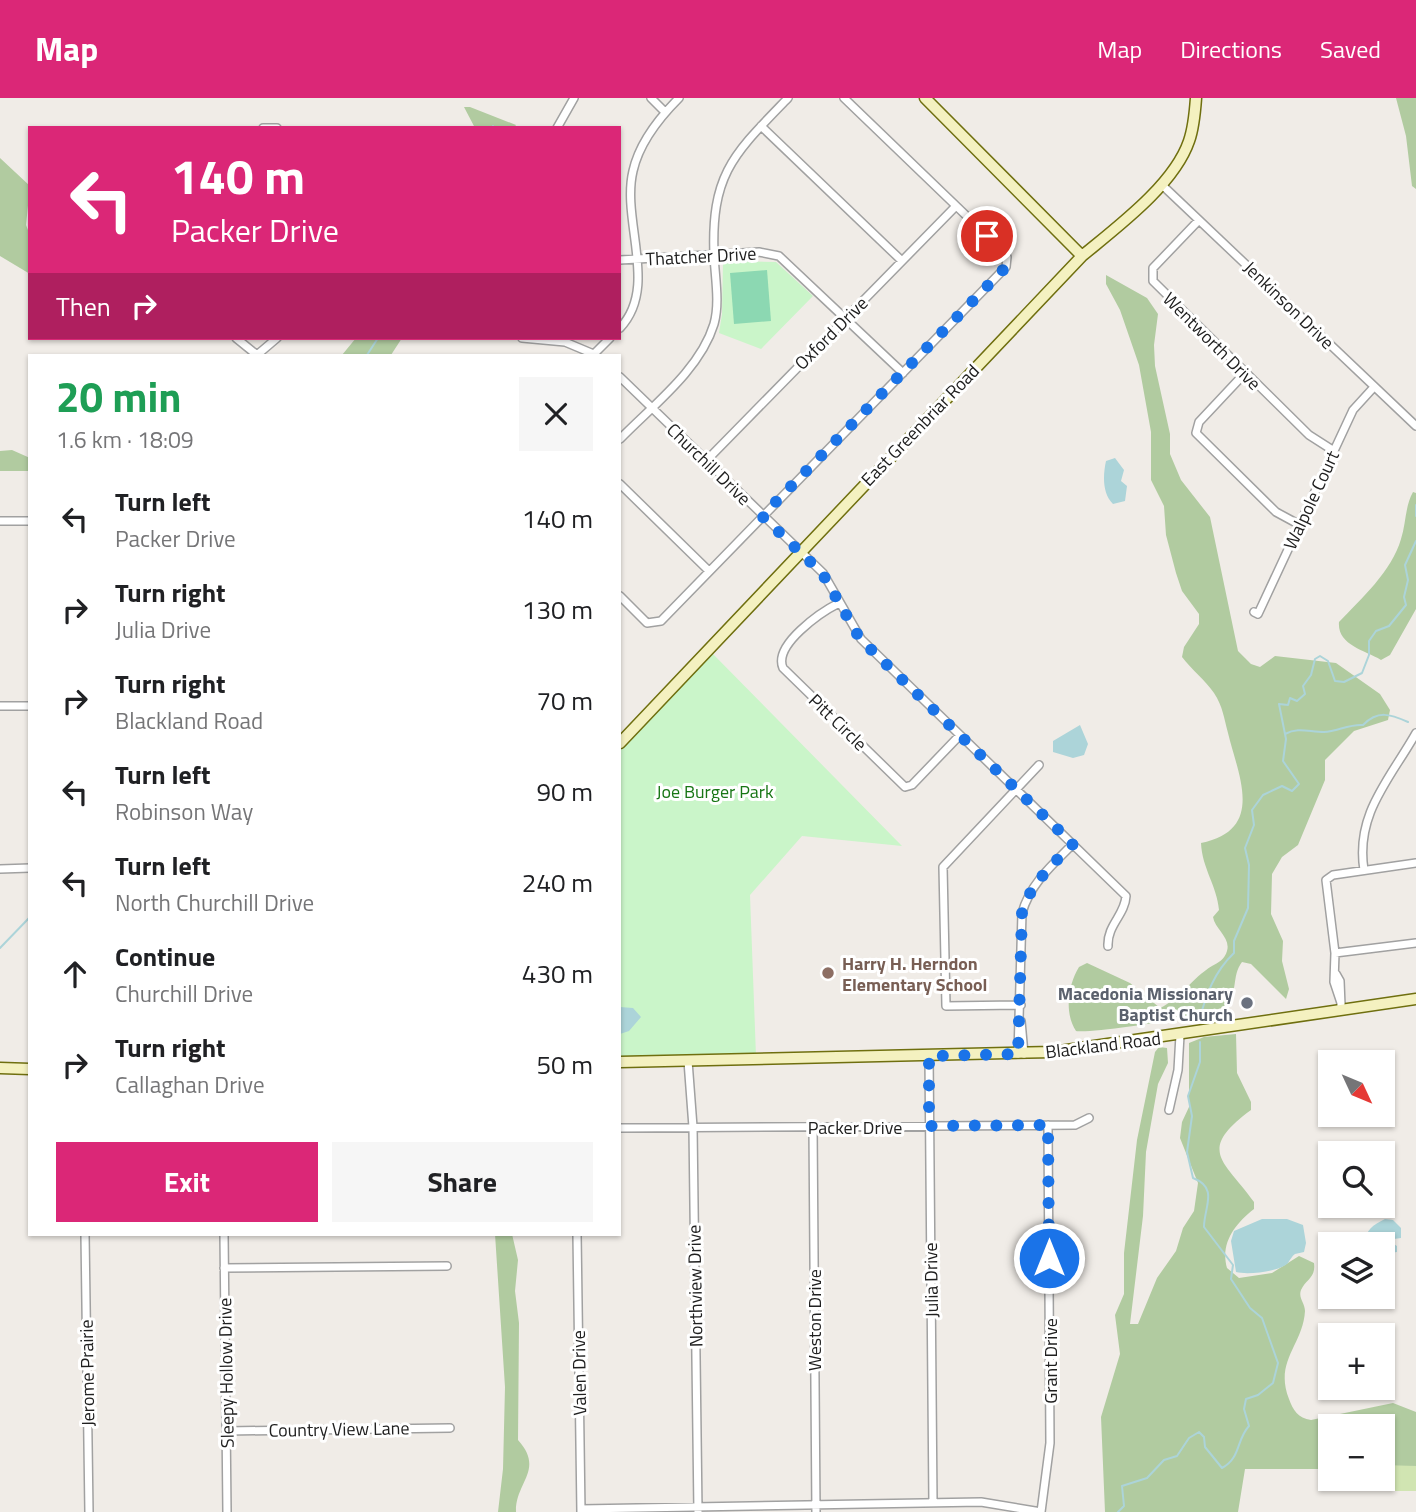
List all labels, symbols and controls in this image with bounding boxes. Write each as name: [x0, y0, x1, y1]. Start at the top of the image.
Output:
text: Map: [35, 24, 98, 74]
text: Map: [1097, 31, 1142, 67]
text: Directions: [1180, 31, 1282, 67]
text: Saved: [1320, 31, 1381, 67]
text: 140 m: [171, 138, 305, 213]
icon: left: [56, 154, 147, 245]
text: Packer Drive: [171, 206, 339, 254]
pin: [957, 206, 1017, 266]
icon: arrive: [968, 217, 1006, 255]
street label: Thatcher Drive: [645, 240, 757, 272]
street label: Jenkinson Drive: [1238, 255, 1340, 355]
street label: Wentworth Drive: [1157, 286, 1267, 396]
text: Then: [56, 287, 111, 326]
icon: right: [125, 287, 163, 325]
street label: Oxford Drive: [788, 290, 874, 376]
street label: East Greenbriar Road: [855, 358, 985, 492]
text: 20 min: [56, 364, 182, 428]
button: close: [519, 377, 593, 451]
street label: Churchill Drive: [661, 417, 757, 511]
text: 1.6 km · 18:09: [56, 422, 194, 457]
street label: Walpole Court: [1276, 446, 1346, 554]
text: Turn left: [115, 482, 210, 521]
text: 140 m: [522, 499, 593, 538]
icon: left: [56, 500, 94, 538]
text: Packer Drive: [115, 521, 236, 556]
text: Turn right: [115, 573, 226, 612]
text: 130 m: [522, 590, 593, 629]
icon: right: [56, 591, 94, 629]
text: Julia Drive: [115, 612, 211, 647]
text: Turn right: [115, 664, 226, 703]
text: 70 m: [536, 681, 593, 720]
icon: right: [56, 682, 94, 720]
street label: Pitt Circle: [803, 687, 873, 757]
text: Blackland Road: [115, 703, 263, 738]
text: Turn left: [115, 755, 210, 794]
text: 90 m: [536, 772, 593, 811]
icon: left: [56, 773, 94, 811]
park label: Joe Burger Park: [656, 778, 774, 805]
text: Robinson Way: [115, 794, 253, 829]
text: Turn left: [115, 846, 210, 885]
text: 240 m: [522, 863, 593, 902]
icon: left: [56, 864, 94, 902]
text: North Churchill Drive: [115, 885, 314, 920]
text: Continue: [115, 937, 215, 976]
place label: Harry H. Herndon Elementary School: [842, 950, 987, 998]
text: 430 m: [522, 954, 593, 993]
icon: ahead: [56, 955, 94, 993]
marker: Harry H. Herndon Elementary School: [820, 965, 836, 981]
text: Churchill Drive: [115, 976, 253, 1011]
place label: Macedonia Missionary Baptist Church: [1058, 980, 1233, 1028]
marker: Macedonia Missionary Baptist Church: [1239, 995, 1255, 1011]
street label: Blackland Road: [1044, 1025, 1162, 1065]
text: Turn right: [115, 1028, 226, 1067]
text: 50 m: [536, 1045, 593, 1084]
icon: right: [56, 1046, 94, 1084]
north arrow: [1318, 1050, 1395, 1127]
map controls: [1318, 1050, 1395, 1491]
text: Callaghan Drive: [115, 1067, 265, 1102]
street label: Packer Drive: [808, 1114, 902, 1141]
button: search: [1318, 1141, 1395, 1218]
button: Exit: [56, 1142, 318, 1222]
button: Share: [332, 1142, 593, 1222]
position arrow: [1012, 1221, 1086, 1295]
street label: Northview Drive: [680, 1225, 710, 1347]
button: layers: [1318, 1232, 1395, 1309]
street label: Julia Drive: [917, 1242, 945, 1318]
street label: Weston Drive: [801, 1269, 828, 1371]
street label: Sleepy Hollow Drive: [211, 1298, 241, 1448]
street label: Grant Drive: [1037, 1318, 1064, 1404]
street label: Jerome Prairie: [73, 1319, 101, 1427]
button: +: [1318, 1323, 1395, 1400]
street label: Valen Drive: [565, 1330, 593, 1416]
street label: Country View Lane: [268, 1414, 410, 1444]
button: −: [1318, 1414, 1395, 1491]

